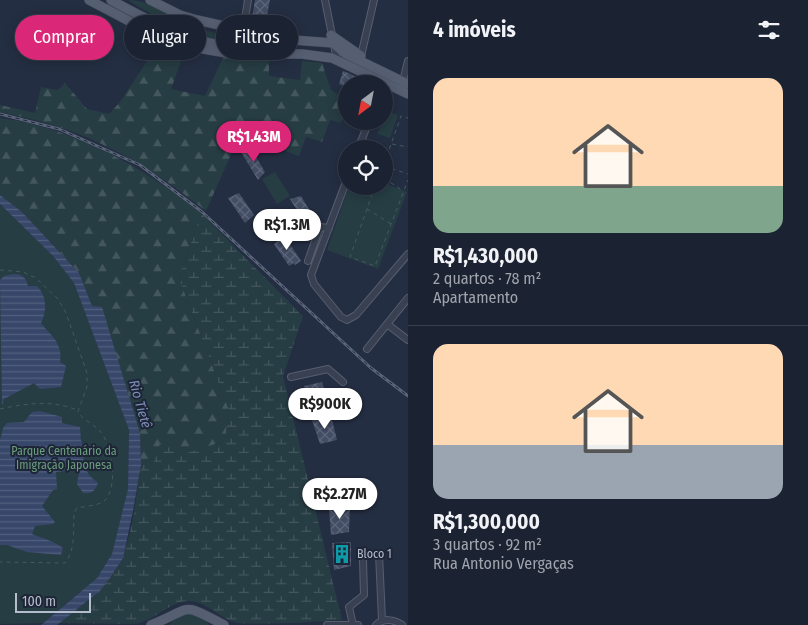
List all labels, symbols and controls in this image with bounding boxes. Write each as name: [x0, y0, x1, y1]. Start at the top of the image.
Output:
chip: Comprar: [15, 15, 114, 60]
chip: Alugar: [124, 15, 206, 60]
chip: Filtros: [216, 15, 298, 60]
icon: filters: [755, 16, 783, 44]
text: 4 imóveis: [433, 17, 516, 43]
north arrow: [338, 75, 392, 130]
map controls: [338, 75, 393, 195]
icon: home: [563, 111, 653, 201]
pin: R$1.43M: [208, 120, 300, 163]
text: R$1.43M: [227, 127, 281, 146]
button: locate: [338, 140, 393, 195]
pin: R$1.3M: [246, 208, 328, 251]
text: R$1.3M: [264, 215, 310, 234]
text: R$1,430,000: [433, 243, 538, 269]
text: 2 quartos · 78 m²: [433, 269, 541, 288]
text: Apartamento: [433, 288, 518, 307]
icon: home: [563, 376, 653, 466]
water label: Rio Tietê: [125, 378, 155, 430]
pin: R$900K: [284, 388, 366, 430]
text: R$900K: [299, 394, 351, 413]
park label: Parque Centenário da Imigração Japonesa: [11, 444, 117, 472]
pin: R$2.27M: [294, 478, 386, 520]
text: R$2.27M: [313, 484, 367, 503]
text: R$1,300,000: [433, 509, 540, 535]
text: 3 quartos · 92 m²: [433, 535, 542, 554]
building icon: Bloco 1: [331, 543, 353, 565]
place label: Bloco 1: [357, 547, 392, 561]
text: Rua Antonio Vergaças: [433, 554, 574, 573]
scale bar: [15, 590, 91, 613]
text: 100 m: [22, 593, 56, 610]

